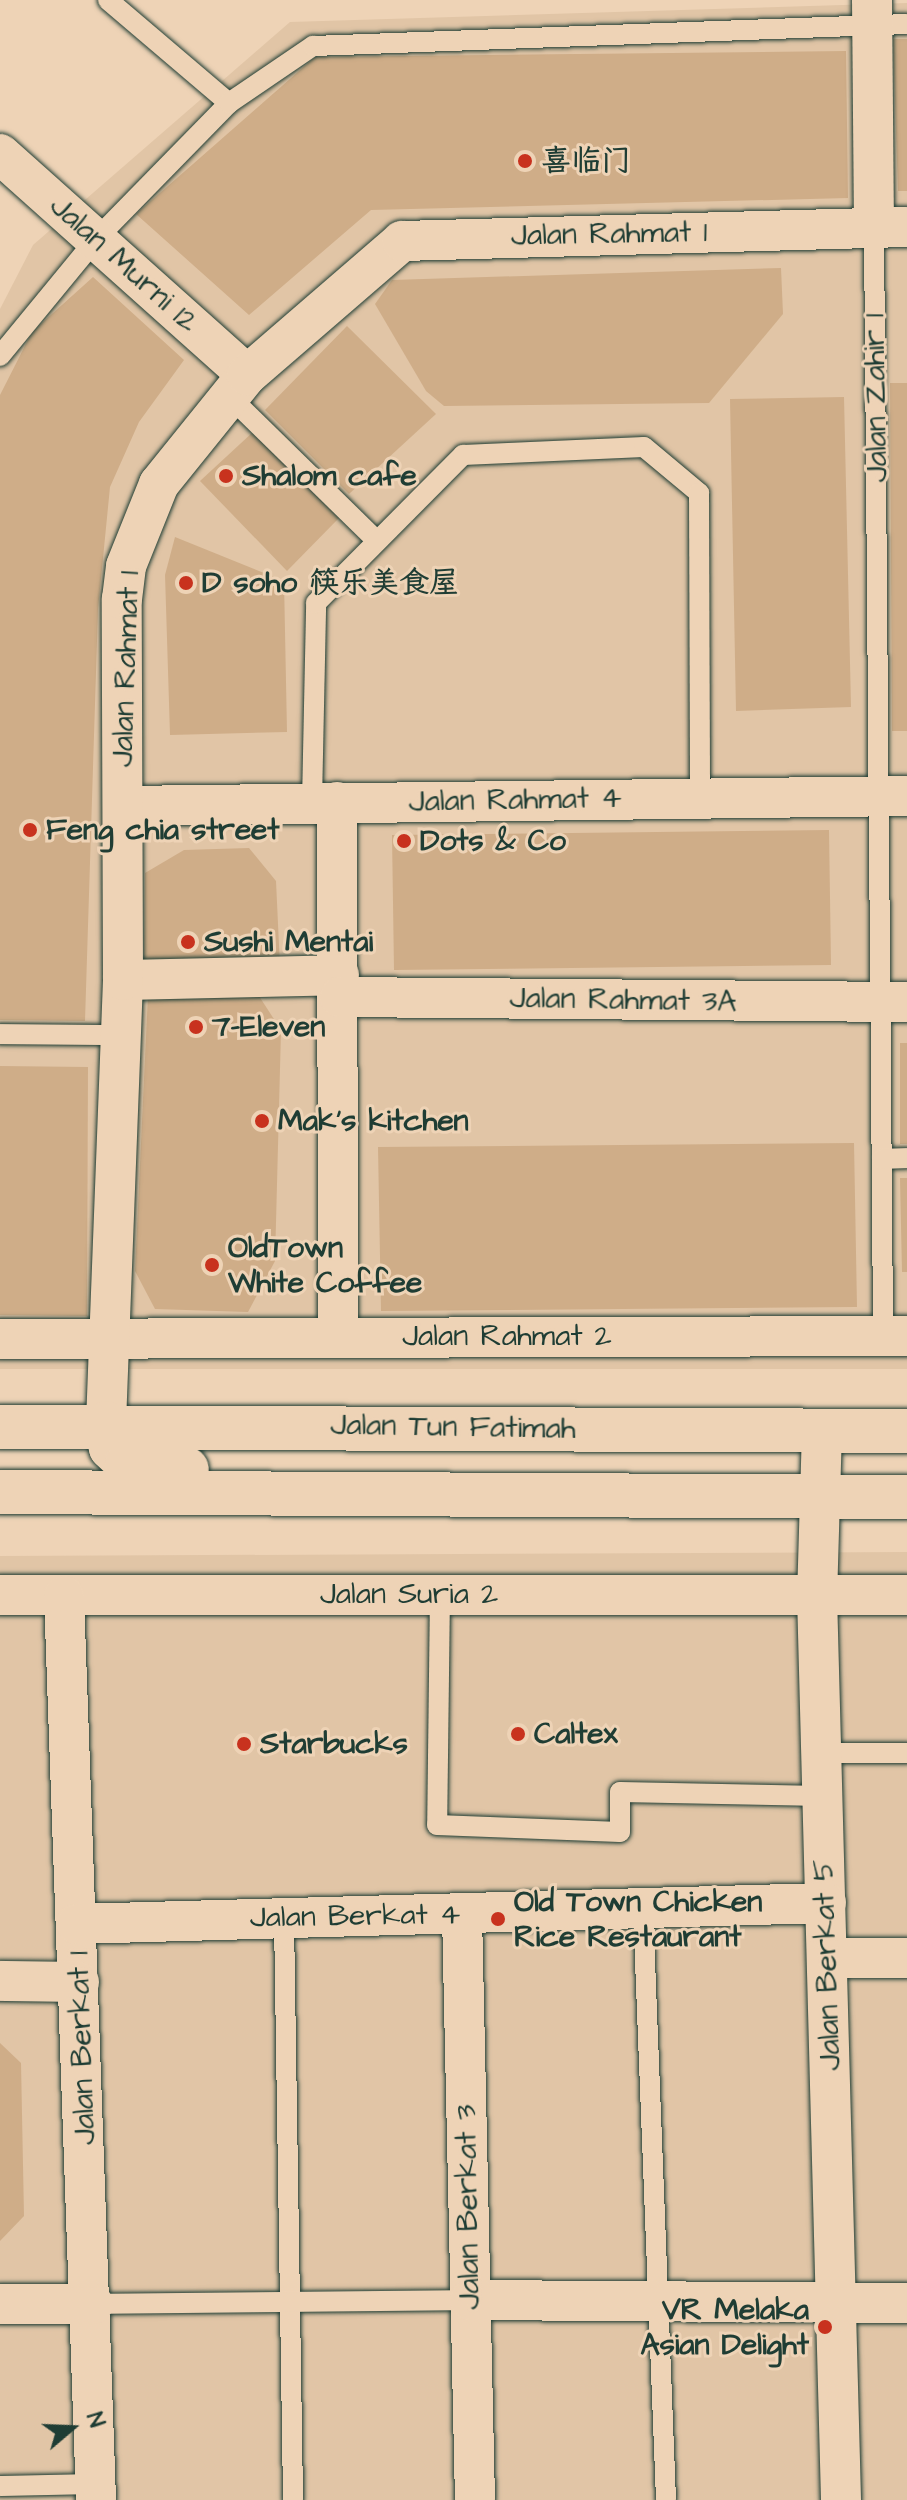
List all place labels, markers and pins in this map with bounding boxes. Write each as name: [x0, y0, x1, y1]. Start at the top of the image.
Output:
place label: 喜临门: [541, 143, 631, 179]
marker: 喜临门: [516, 152, 534, 170]
place label: Shalom cafe: [242, 458, 417, 494]
marker: Shalom cafe: [217, 467, 235, 485]
place label: D soho 筷乐美食屋: [202, 565, 459, 601]
marker: D soho 筷乐美食屋: [177, 574, 195, 592]
place label: Feng chia street: [46, 812, 279, 848]
marker: Feng chia street: [21, 821, 39, 839]
place label: Dots & Co: [420, 823, 566, 859]
marker: Dots & Co: [395, 832, 413, 850]
place label: Sushi Mentai: [204, 924, 373, 960]
marker: Sushi Mentai: [179, 933, 197, 951]
place label: 7-Eleven: [212, 1009, 325, 1045]
marker: 7-Eleven: [187, 1018, 205, 1036]
place label: Mak's kitchen: [278, 1103, 469, 1139]
marker: Mak's kitchen: [253, 1112, 271, 1130]
place label: OldTown White Coffee: [228, 1230, 422, 1300]
marker: OldTown White Coffee: [203, 1256, 221, 1274]
place label: Caltex: [534, 1716, 618, 1752]
marker: Caltex: [509, 1725, 527, 1743]
place label: Starbucks: [260, 1726, 408, 1762]
marker: Starbucks: [235, 1735, 253, 1753]
place label: Old Town Chicken Rice Restaurant: [514, 1884, 762, 1954]
marker: Old Town Chicken Rice Restaurant: [489, 1910, 507, 1928]
place label: VR Melaka Asian Delight: [641, 2292, 809, 2362]
marker: VR Melaka Asian Delight: [816, 2318, 834, 2336]

